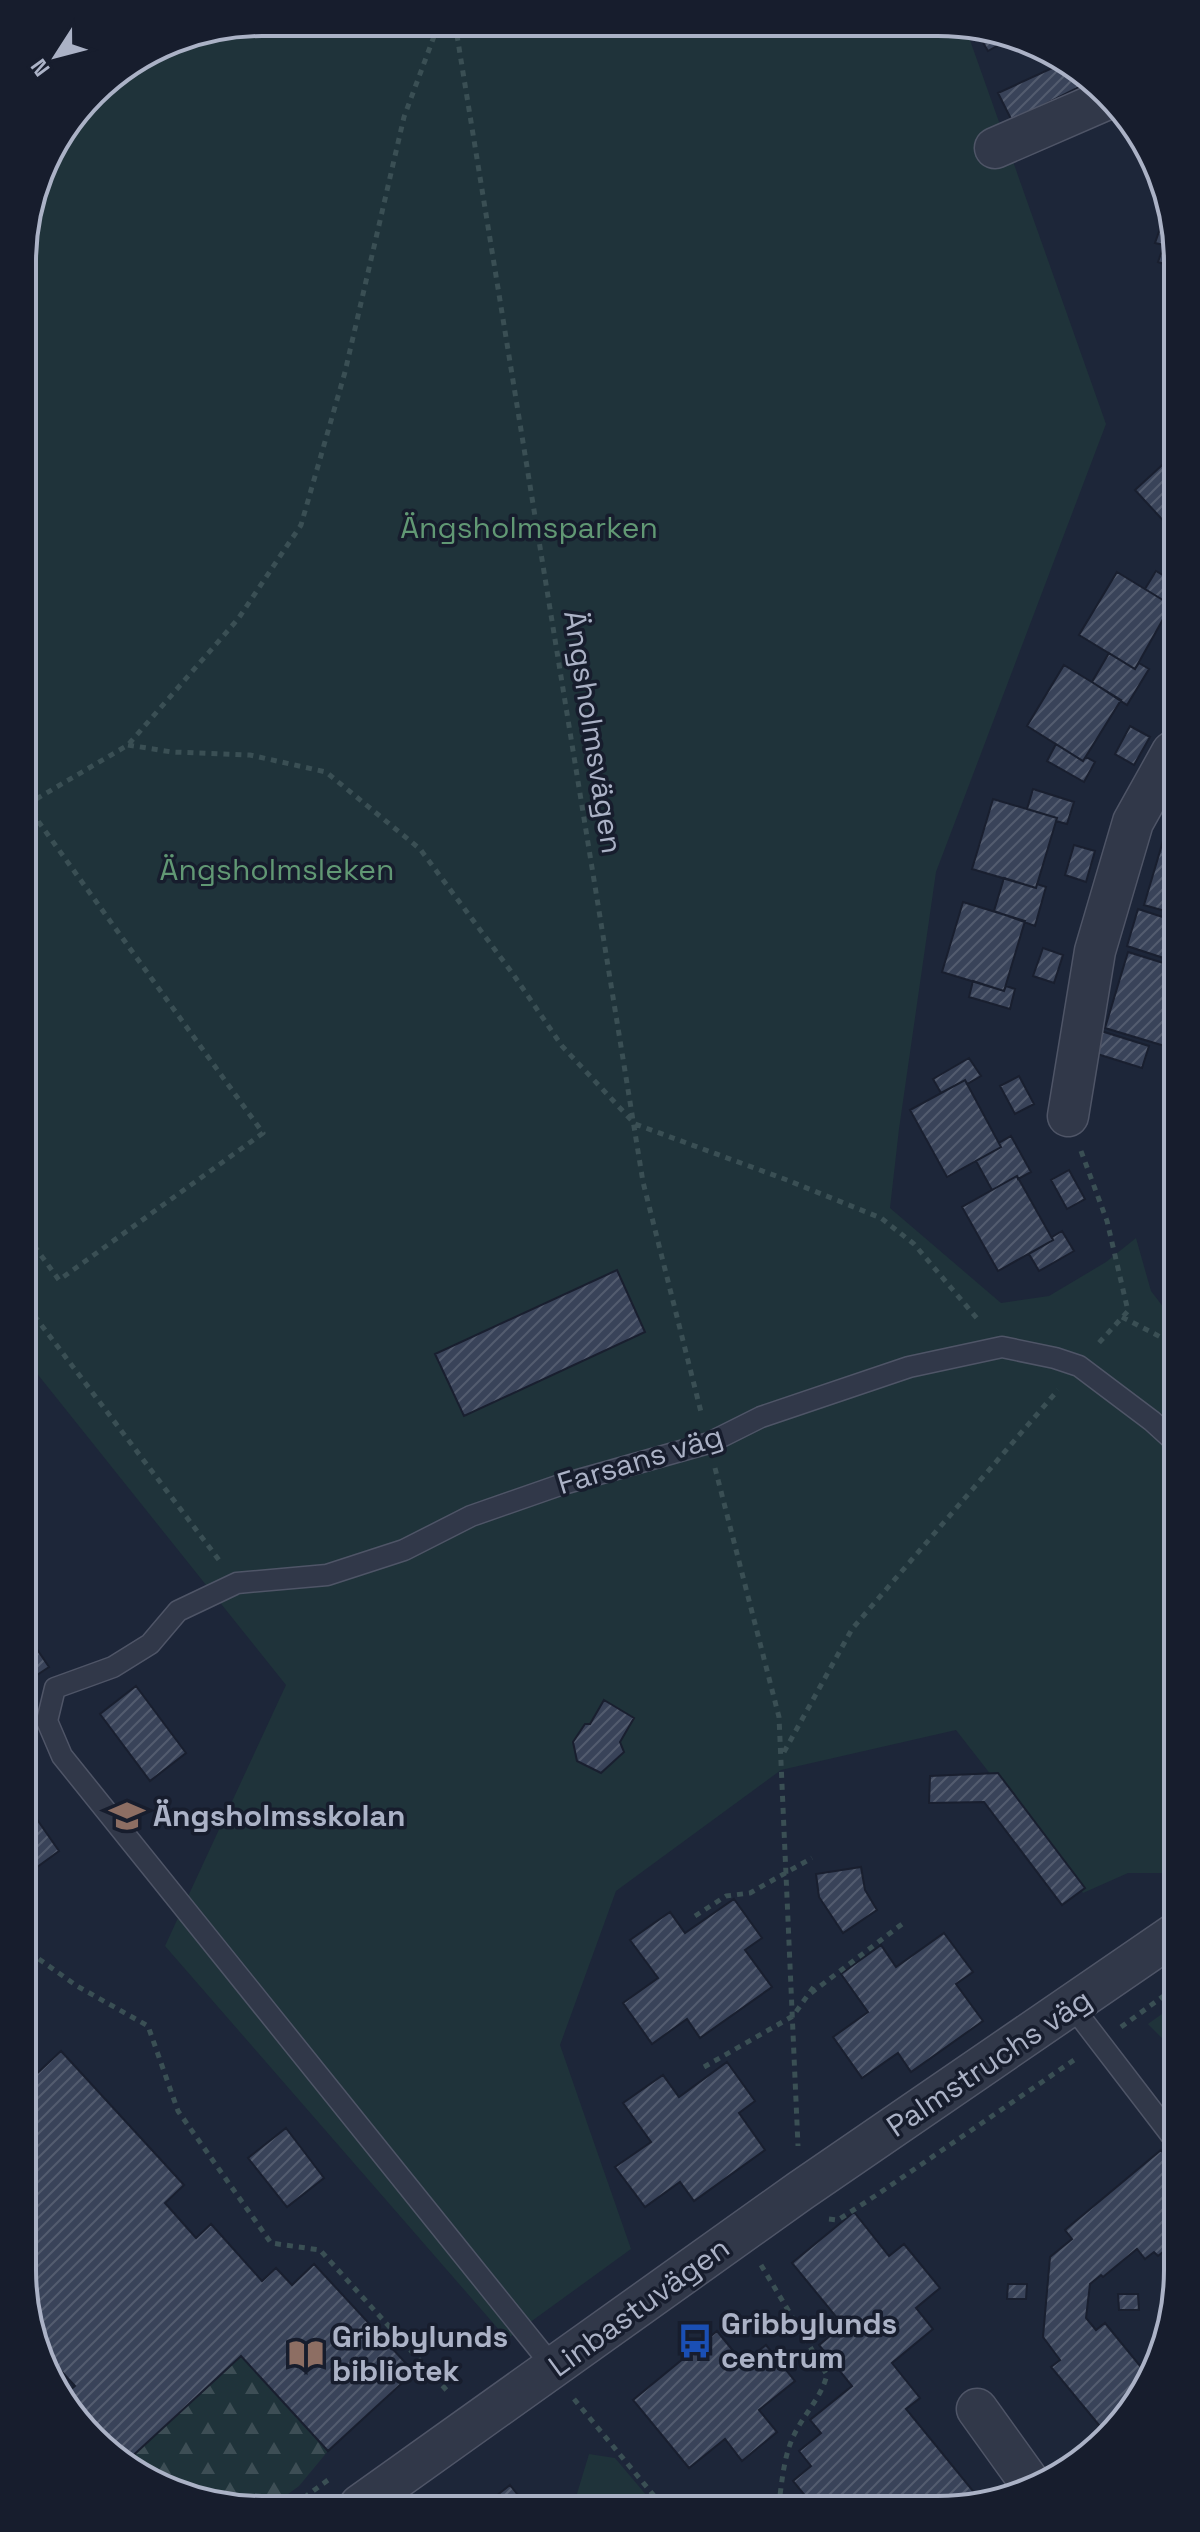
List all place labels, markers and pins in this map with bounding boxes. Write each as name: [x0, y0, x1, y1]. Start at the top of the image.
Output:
place label: Ängsholmsskolan: [153, 1796, 405, 1835]
school or university icon: Ängsholmsskolan: [108, 1797, 146, 1835]
place label: Gribbylunds centrum: [721, 2304, 897, 2377]
place label: Gribbylunds bibliotek: [332, 2317, 508, 2390]
bus stop icon: Gribbylunds centrum: [676, 2322, 714, 2360]
library icon: Gribbylunds bibliotek: [287, 2335, 325, 2373]

